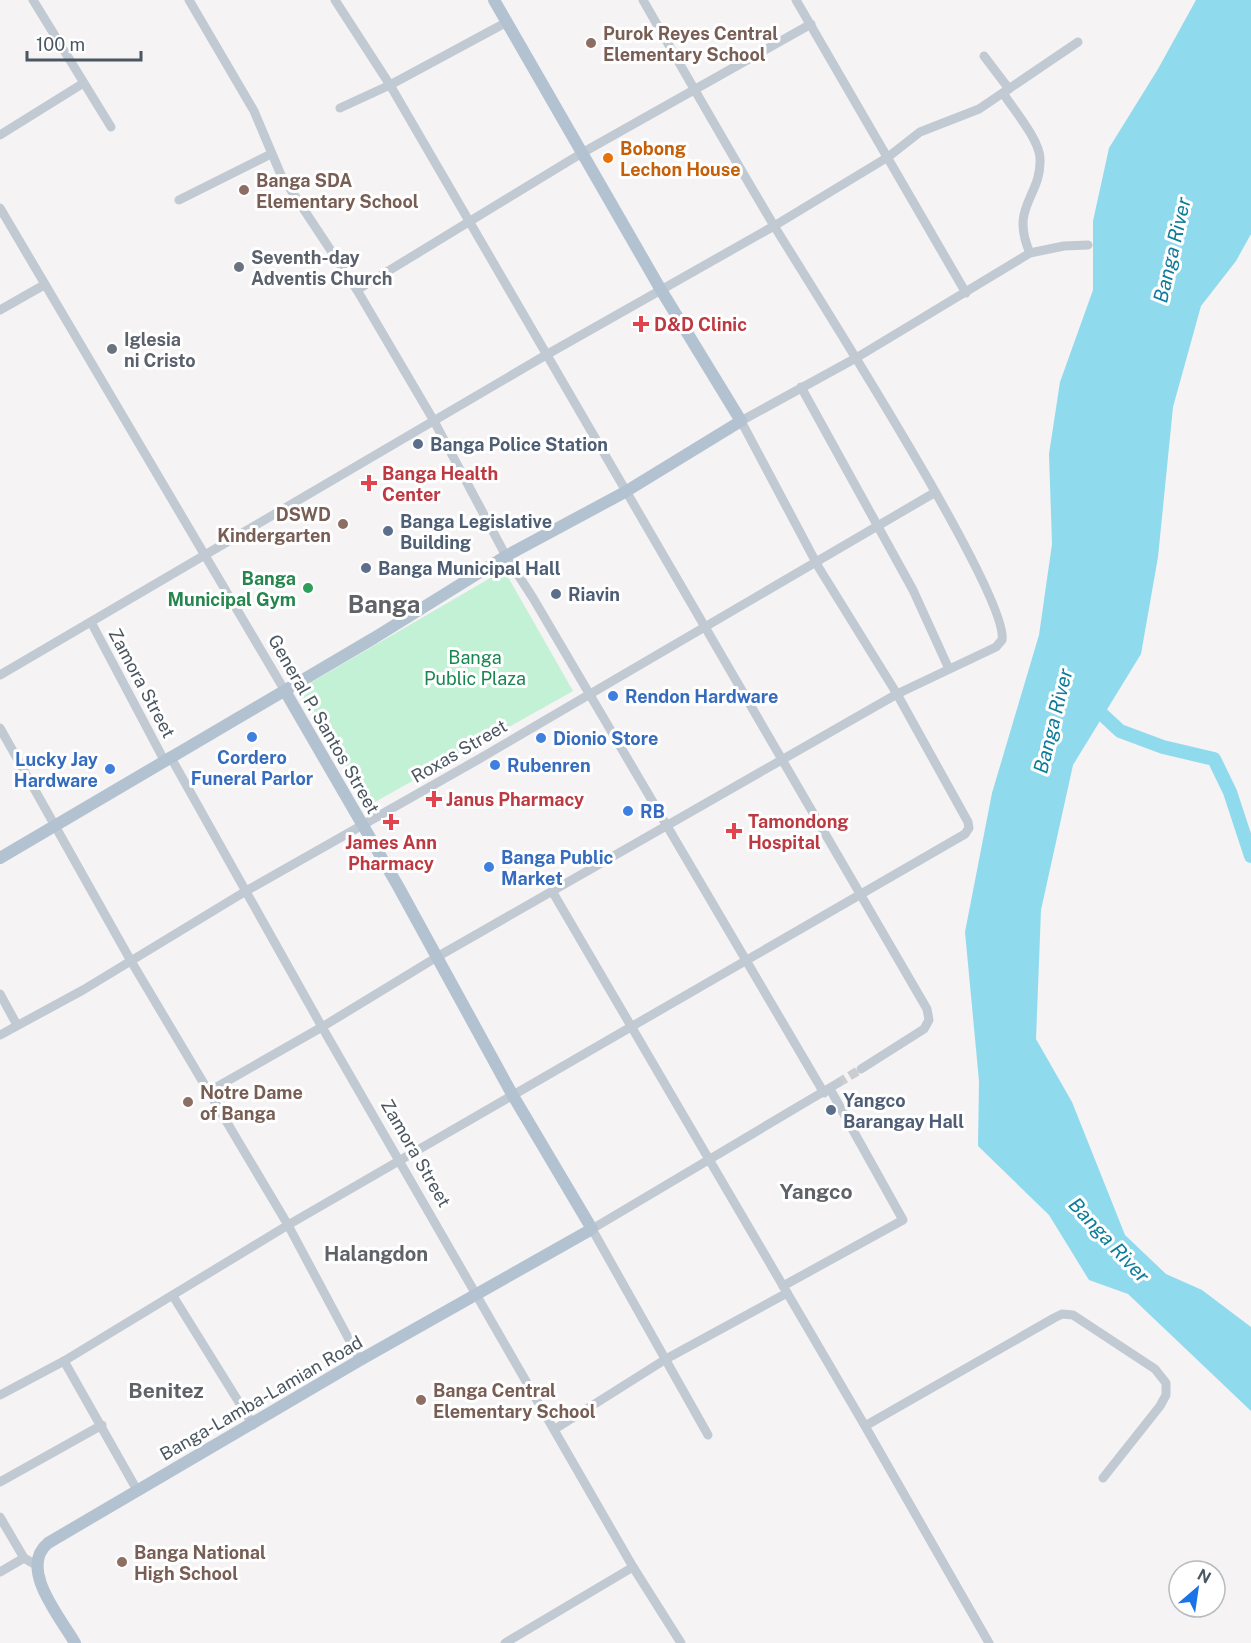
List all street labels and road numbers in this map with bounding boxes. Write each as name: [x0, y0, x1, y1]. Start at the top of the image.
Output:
street label: Zamora Street: [104, 625, 180, 741]
street label: General P. Santos Street: [264, 631, 384, 817]
street label: Roxas Street: [407, 715, 511, 787]
street label: Zamora Street: [377, 1095, 455, 1211]
street label: Banga-Lamba-Lamian Road: [156, 1331, 366, 1465]

